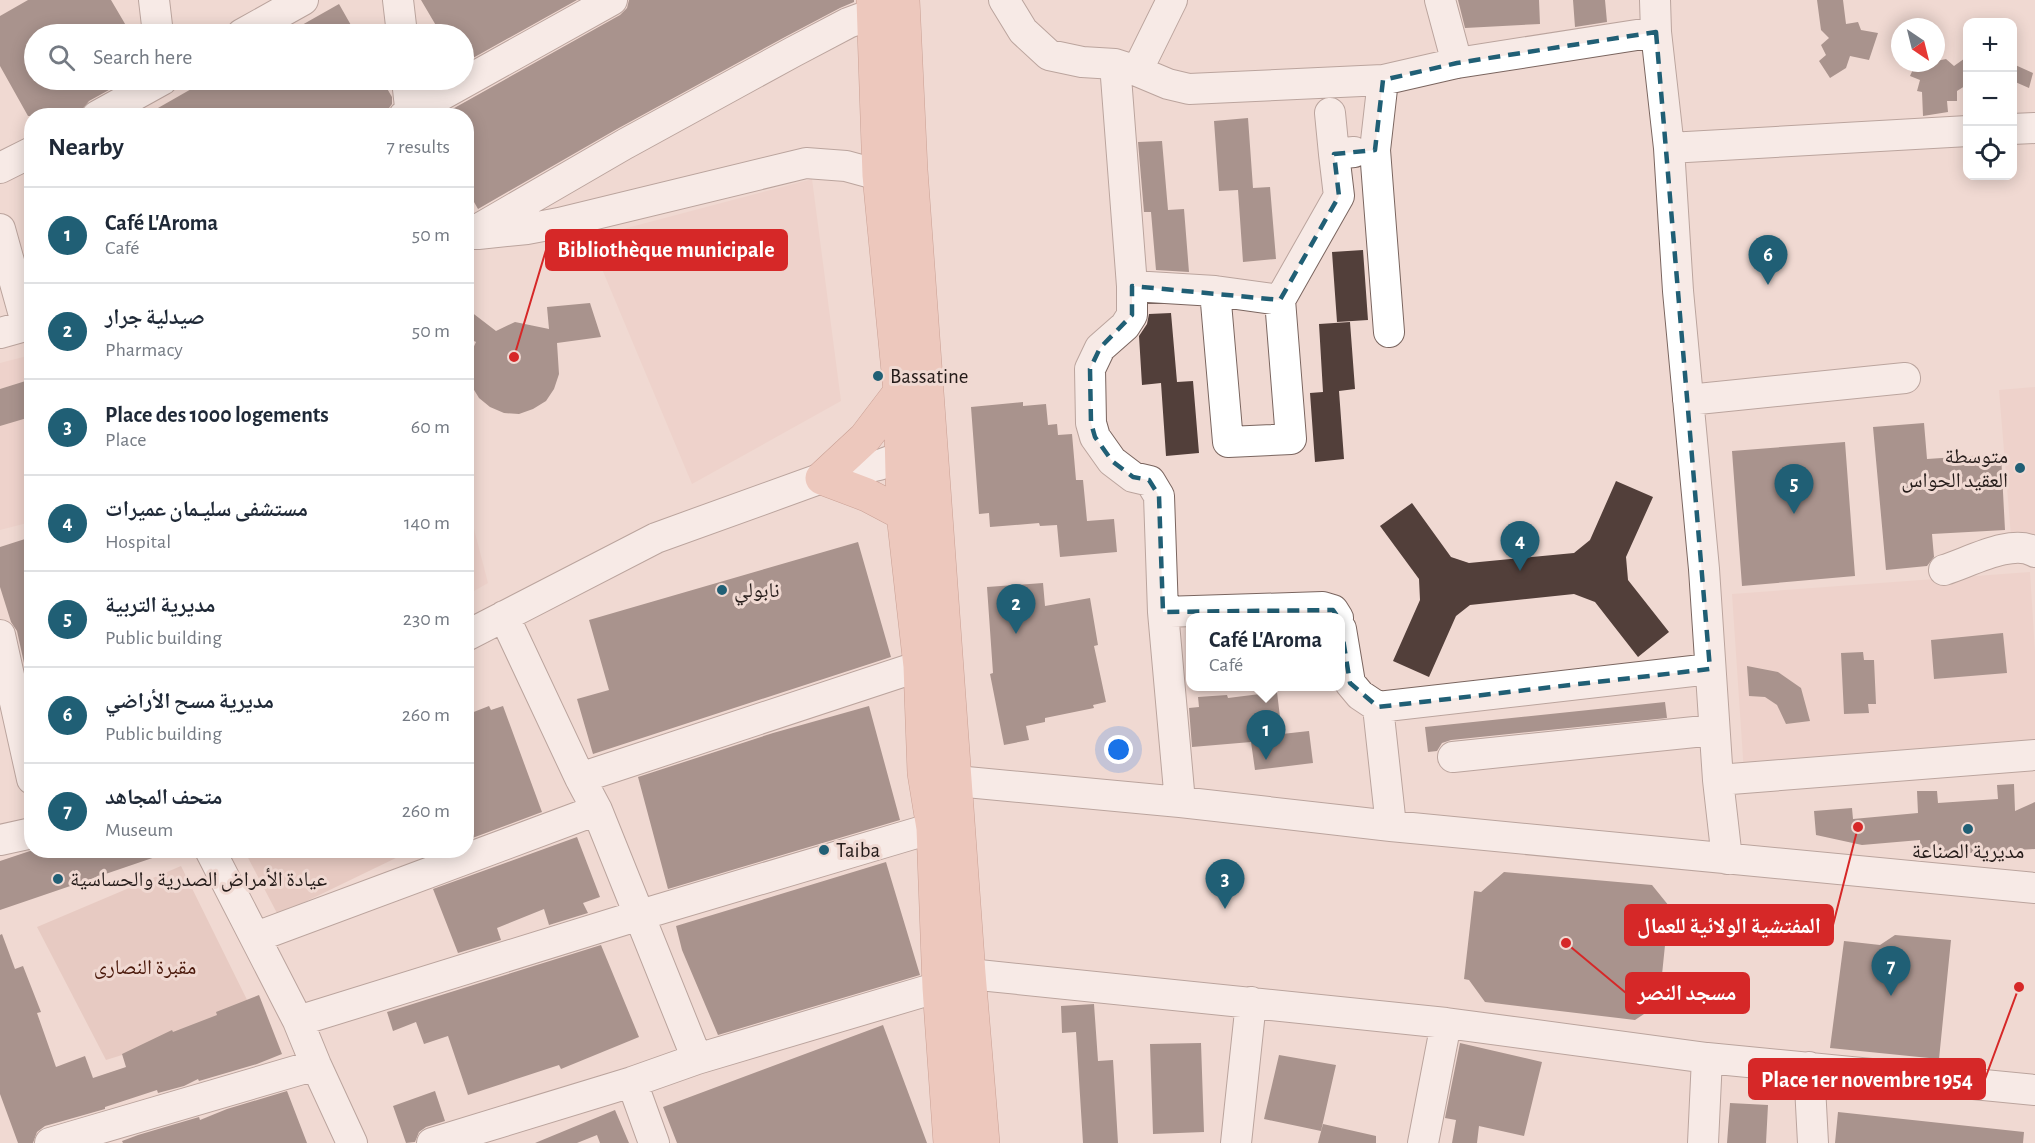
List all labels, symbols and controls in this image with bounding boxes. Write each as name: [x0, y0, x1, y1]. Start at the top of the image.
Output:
north arrow: [1891, 18, 1945, 72]
map controls: [1963, 18, 2017, 180]
button: +: [1963, 18, 2017, 72]
search box: [24, 24, 474, 90]
icon: search: [45, 41, 78, 74]
text: Search here: [93, 46, 192, 68]
button: −: [1963, 72, 2017, 126]
button: locate: [1963, 126, 2017, 180]
text: Nearby: [48, 134, 124, 160]
text: 7 results: [386, 137, 450, 157]
text: Café L'Aroma: [105, 212, 218, 234]
text: 1: [64, 225, 71, 245]
text: 50 m: [412, 225, 450, 245]
callout: Bibliothèque municipale: [546, 230, 787, 270]
pin: 6: [1748, 236, 1788, 285]
text: Café: [105, 238, 139, 258]
text: Bibliothèque municipale: [557, 239, 775, 261]
text: صيدلية جرار: [105, 306, 205, 328]
text: 2: [63, 321, 72, 341]
text: 50 m: [412, 321, 450, 341]
text: Pharmacy: [105, 340, 183, 360]
place label: Bassatine: [890, 366, 969, 387]
marker: Bassatine: [871, 369, 885, 383]
text: Place des 1000 logements: [105, 404, 329, 426]
text: 3: [63, 417, 72, 437]
text: 60 m: [411, 417, 450, 437]
text: Place: [105, 430, 146, 450]
place label: متوسطة العقيد الحواس: [1901, 446, 2008, 493]
marker: متوسطة العقيد الحواس: [2013, 461, 2027, 475]
pin: 5: [1774, 464, 1814, 514]
text: مستشفى سليـمان عميرات: [105, 498, 308, 520]
text: 4: [62, 513, 73, 533]
text: 140 m: [404, 513, 450, 533]
pin: 4: [1500, 522, 1540, 571]
text: Hospital: [105, 532, 171, 552]
place label: نابولي: [734, 580, 780, 606]
marker: نابولي: [715, 583, 729, 597]
pin: 2: [996, 584, 1036, 634]
text: مديرية التربية: [105, 594, 215, 616]
text: 5: [63, 609, 72, 629]
text: 230 m: [403, 609, 450, 629]
popup: [1186, 613, 1345, 691]
text: Public building: [105, 628, 222, 648]
text: Café L'Aroma: [1209, 629, 1322, 651]
text: Café: [1209, 655, 1243, 675]
text: مديرية مسح الأراضي: [105, 690, 274, 712]
text: 6: [63, 705, 72, 725]
text: 260 m: [402, 705, 450, 725]
pin: 1: [1246, 710, 1286, 760]
text: Public building: [105, 724, 222, 744]
your location: [1104, 735, 1133, 764]
text: متحف المجاهد: [105, 786, 222, 808]
text: 7: [63, 801, 72, 821]
text: 260 m: [402, 801, 450, 821]
text: Museum: [105, 820, 173, 840]
marker: مديرية الصناعة: [1961, 822, 1975, 836]
place label: Taiba: [836, 840, 880, 861]
place label: مديرية الصناعة: [1912, 841, 2024, 862]
marker: Taiba: [817, 843, 831, 857]
pin: 3: [1206, 860, 1244, 909]
place label: عيادة الأمراض الصدرية والحساسية: [70, 868, 327, 892]
marker: عيادة الأمراض الصدرية والحساسية: [51, 872, 65, 886]
callout: المفتشية الولائية للعمال: [1625, 905, 1833, 945]
text: المفتشية الولائية للعمال: [1637, 915, 1821, 939]
pin: 7: [1872, 946, 1910, 996]
park label: مقبرة النصارى: [94, 957, 196, 979]
callout: مسجد النصر: [1626, 973, 1749, 1013]
text: مسجد النصر: [1637, 982, 1736, 1005]
callout: Place 1er novembre 1954: [1749, 1059, 1985, 1099]
text: Place 1er novembre 1954: [1761, 1069, 1973, 1091]

